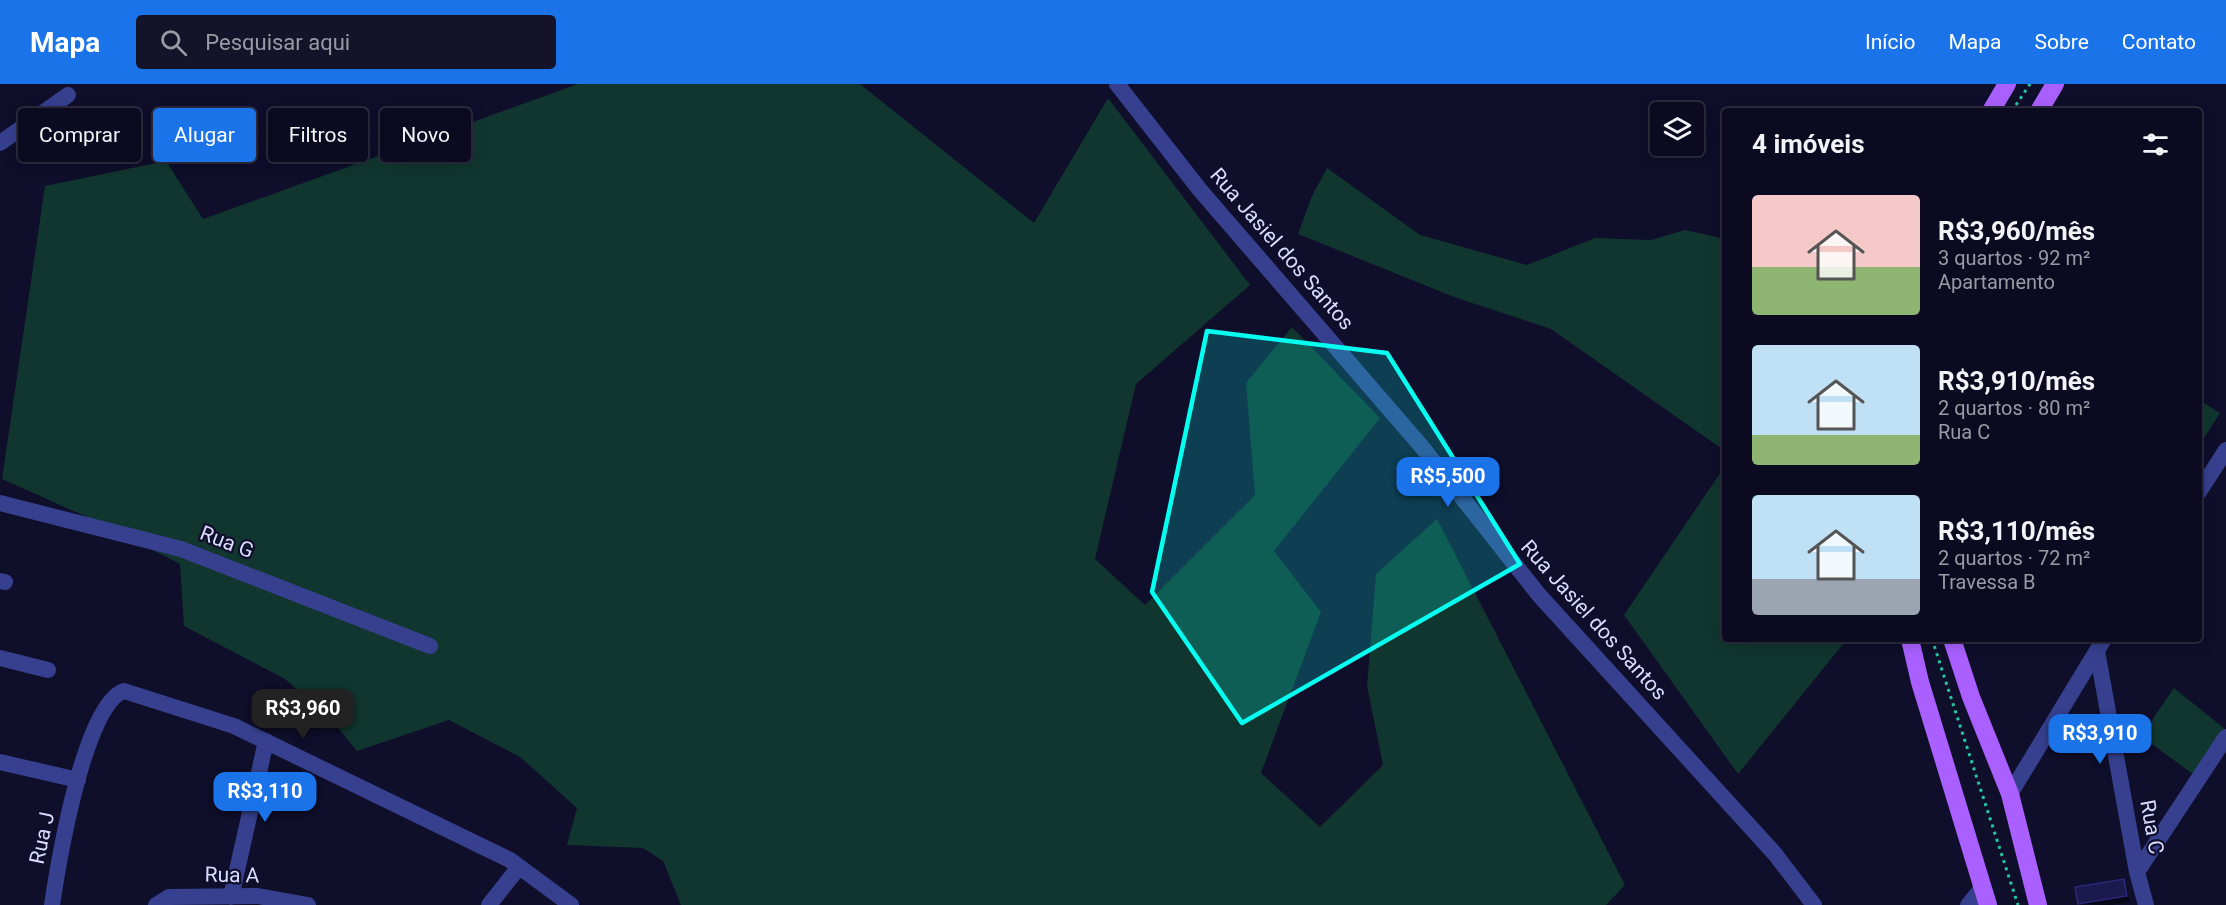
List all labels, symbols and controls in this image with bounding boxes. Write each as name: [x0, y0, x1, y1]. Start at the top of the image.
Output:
search box: [136, 15, 556, 69]
text: Mapa: [30, 26, 100, 59]
icon: search: [157, 26, 190, 59]
text: Pesquisar aqui: [205, 30, 350, 55]
text: Início: [1865, 30, 1916, 54]
text: Mapa: [1949, 30, 2002, 54]
text: Sobre: [2035, 30, 2089, 54]
text: Contato: [2122, 30, 2196, 54]
map controls: [1650, 102, 1704, 156]
button: layers: [1650, 102, 1704, 156]
chip: Comprar: [18, 108, 141, 162]
chip: Alugar: [153, 108, 256, 162]
chip: Filtros: [268, 108, 368, 162]
chip: Novo: [380, 108, 471, 162]
icon: filters: [2139, 128, 2172, 161]
text: 4 imóveis: [1752, 129, 1865, 159]
street label: Rua Jasiel dos Santos: [1205, 163, 1359, 335]
text: R$3,960/mês: [1938, 216, 2095, 246]
icon: home: [1800, 219, 1872, 291]
text: 3 quartos · 92 m²: [1938, 246, 2090, 270]
text: Apartamento: [1938, 270, 2055, 294]
text: R$3,910/mês: [1938, 366, 2095, 396]
icon: home: [1800, 369, 1872, 441]
text: 2 quartos · 80 m²: [1938, 396, 2090, 420]
text: Rua C: [1938, 420, 1990, 444]
pin: R$5,500: [1393, 457, 1503, 508]
text: R$5,500: [1410, 464, 1486, 488]
text: R$3,110/mês: [1938, 516, 2095, 546]
icon: home: [1800, 519, 1872, 591]
street label: Rua G: [197, 521, 257, 563]
street label: Rua Jasiel dos Santos: [1516, 535, 1672, 705]
text: 2 quartos · 72 m²: [1938, 546, 2090, 570]
text: Travessa B: [1938, 570, 2035, 594]
pin: R$3,960: [248, 689, 358, 740]
text: R$3,960: [265, 696, 341, 720]
pin: R$3,910: [2045, 714, 2155, 765]
text: R$3,910: [2062, 721, 2138, 745]
pin: R$3,110: [210, 772, 320, 823]
text: R$3,110: [227, 779, 303, 803]
street label: Rua C: [2135, 798, 2169, 856]
street label: Rua J: [25, 810, 59, 866]
street label: Rua A: [204, 863, 260, 887]

